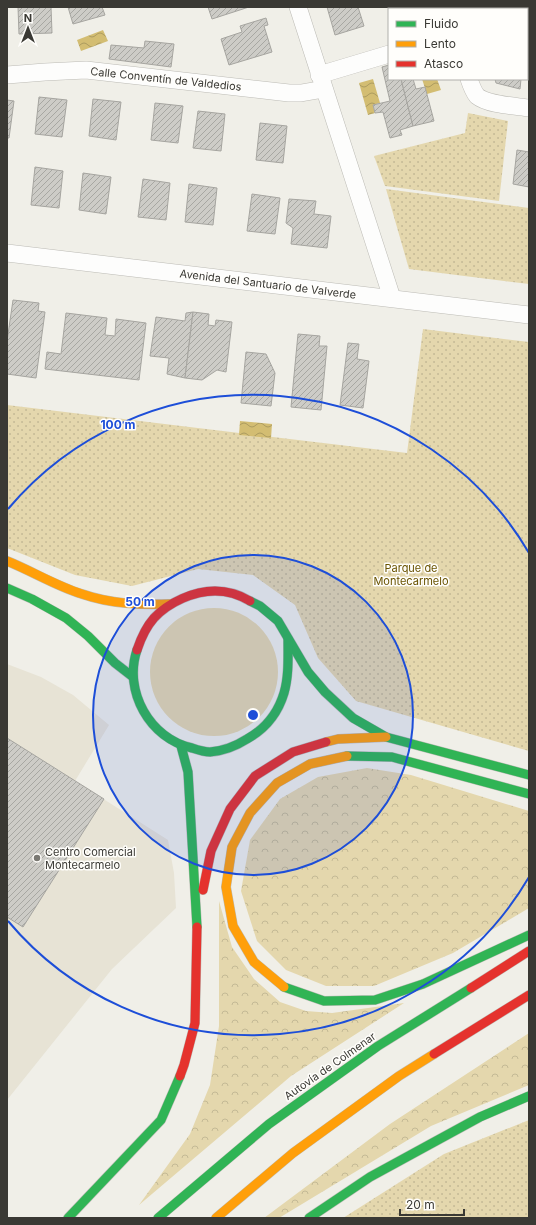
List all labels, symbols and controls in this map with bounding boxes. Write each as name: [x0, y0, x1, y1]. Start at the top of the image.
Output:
north arrow: [8, 8, 48, 48]
legend: [388, 8, 528, 80]
text: N: [24, 11, 32, 25]
text: Fluido: [424, 16, 459, 31]
text: Lento: [424, 36, 456, 51]
text: Atasco: [424, 56, 463, 71]
street label: Calle Conventín de Valdedios: [90, 64, 242, 94]
street label: Avenida del Santuario de Valverde: [179, 266, 357, 302]
text: 100 m: [100, 417, 136, 432]
park label: Parque de Montecarmelo: [373, 561, 449, 588]
text: 50 m: [125, 594, 155, 609]
centre of rings: [246, 708, 260, 722]
place label: Centro Comercial Montecarmelo: [45, 845, 136, 872]
marker: Centro Comercial Montecarmelo: [32, 853, 42, 863]
street label: Autovía de Colmenar: [282, 1029, 378, 1103]
scale bar: [400, 1191, 464, 1217]
text: 20 m: [406, 1197, 435, 1212]

